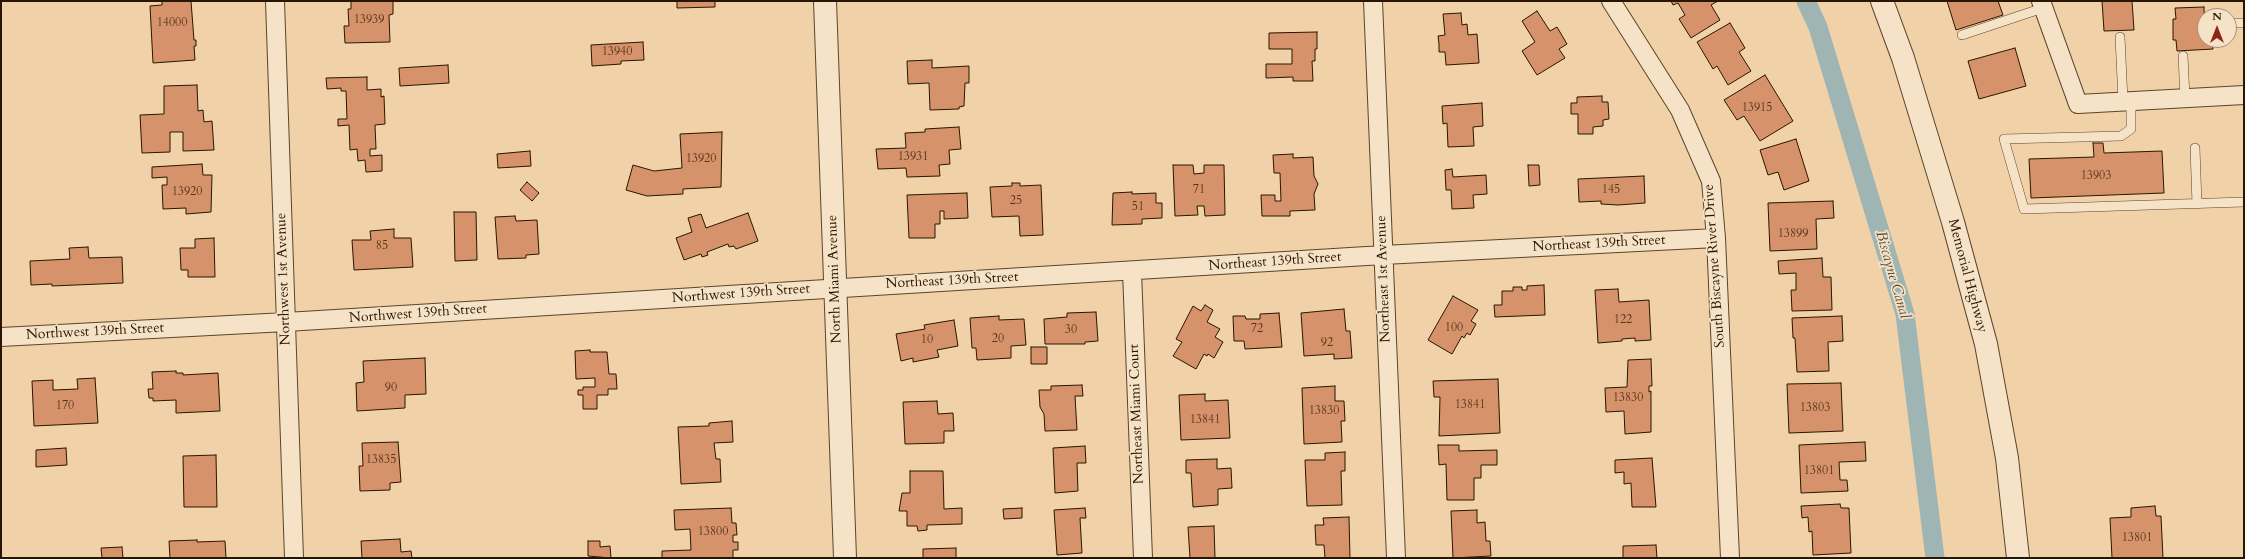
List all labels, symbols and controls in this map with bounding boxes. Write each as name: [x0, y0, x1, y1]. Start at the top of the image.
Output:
north arrow: [2197, 8, 2237, 48]
text: N: [2212, 9, 2222, 24]
house number: 13939: [354, 13, 384, 27]
house number: 14000: [157, 16, 187, 30]
house number: 13940: [602, 45, 632, 59]
house number: 13915: [1742, 101, 1772, 115]
house number: 13931: [898, 150, 928, 164]
house number: 13920: [686, 152, 716, 166]
house number: 13903: [2081, 169, 2111, 183]
house number: 71: [1193, 183, 1205, 197]
house number: 145: [1602, 183, 1620, 197]
street label: South Biscayne River Drive: [1701, 184, 1729, 348]
house number: 13920: [172, 185, 202, 199]
house number: 25: [1010, 194, 1022, 208]
house number: 51: [1132, 200, 1144, 214]
street label: Northwest 1st Avenue: [273, 212, 295, 346]
street label: North Miami Avenue: [824, 214, 846, 344]
street label: Northeast 1st Avenue: [1373, 215, 1395, 343]
street label: Memorial Highway: [1944, 217, 1990, 335]
house number: 13899: [1778, 227, 1808, 241]
water label: Biscayne Canal: [1871, 229, 1913, 321]
street label: Northeast 139th Street: [1532, 232, 1666, 256]
house number: 85: [376, 239, 388, 253]
street label: Northeast 139th Street: [1208, 249, 1342, 275]
street label: Northeast 139th Street: [885, 269, 1019, 293]
street label: Northwest 139th Street: [671, 281, 811, 307]
street label: Northwest 139th Street: [348, 301, 488, 327]
house number: 122: [1614, 313, 1632, 327]
street label: Northwest 139th Street: [26, 320, 164, 344]
house number: 100: [1445, 321, 1463, 335]
house number: 72: [1251, 322, 1263, 336]
house number: 30: [1065, 323, 1077, 337]
house number: 20: [992, 332, 1004, 346]
house number: 10: [921, 333, 933, 347]
house number: 92: [1321, 336, 1333, 350]
street label: Northeast Miami Court: [1126, 344, 1148, 484]
house number: 90: [385, 381, 397, 395]
house number: 13830: [1613, 391, 1643, 405]
house number: 13841: [1455, 398, 1485, 412]
house number: 170: [56, 399, 74, 413]
house number: 13803: [1800, 401, 1830, 415]
house number: 13830: [1309, 404, 1339, 418]
house number: 13841: [1190, 413, 1220, 427]
house number: 13835: [366, 453, 396, 467]
house number: 13801: [1804, 464, 1834, 478]
house number: 13800: [698, 525, 728, 539]
house number: 13801: [2122, 531, 2152, 545]

